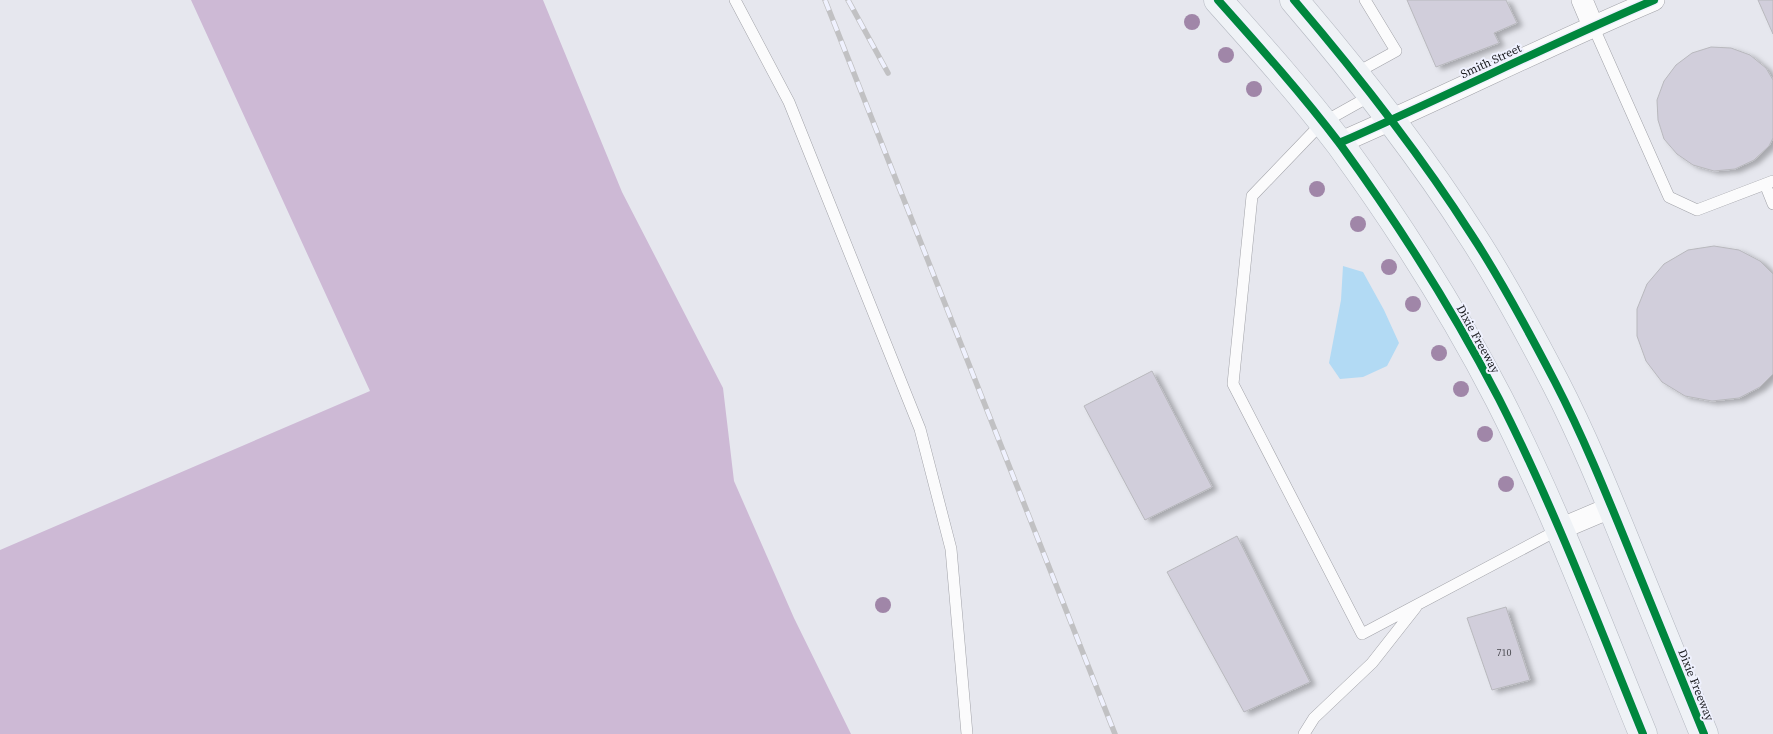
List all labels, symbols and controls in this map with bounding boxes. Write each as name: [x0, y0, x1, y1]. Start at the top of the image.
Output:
street label: Smith Street: [1458, 40, 1524, 82]
street label: Dixie Freeway: [1453, 302, 1504, 377]
house number: 710: [1497, 646, 1512, 659]
street label: Dixie Freeway: [1674, 647, 1718, 724]

